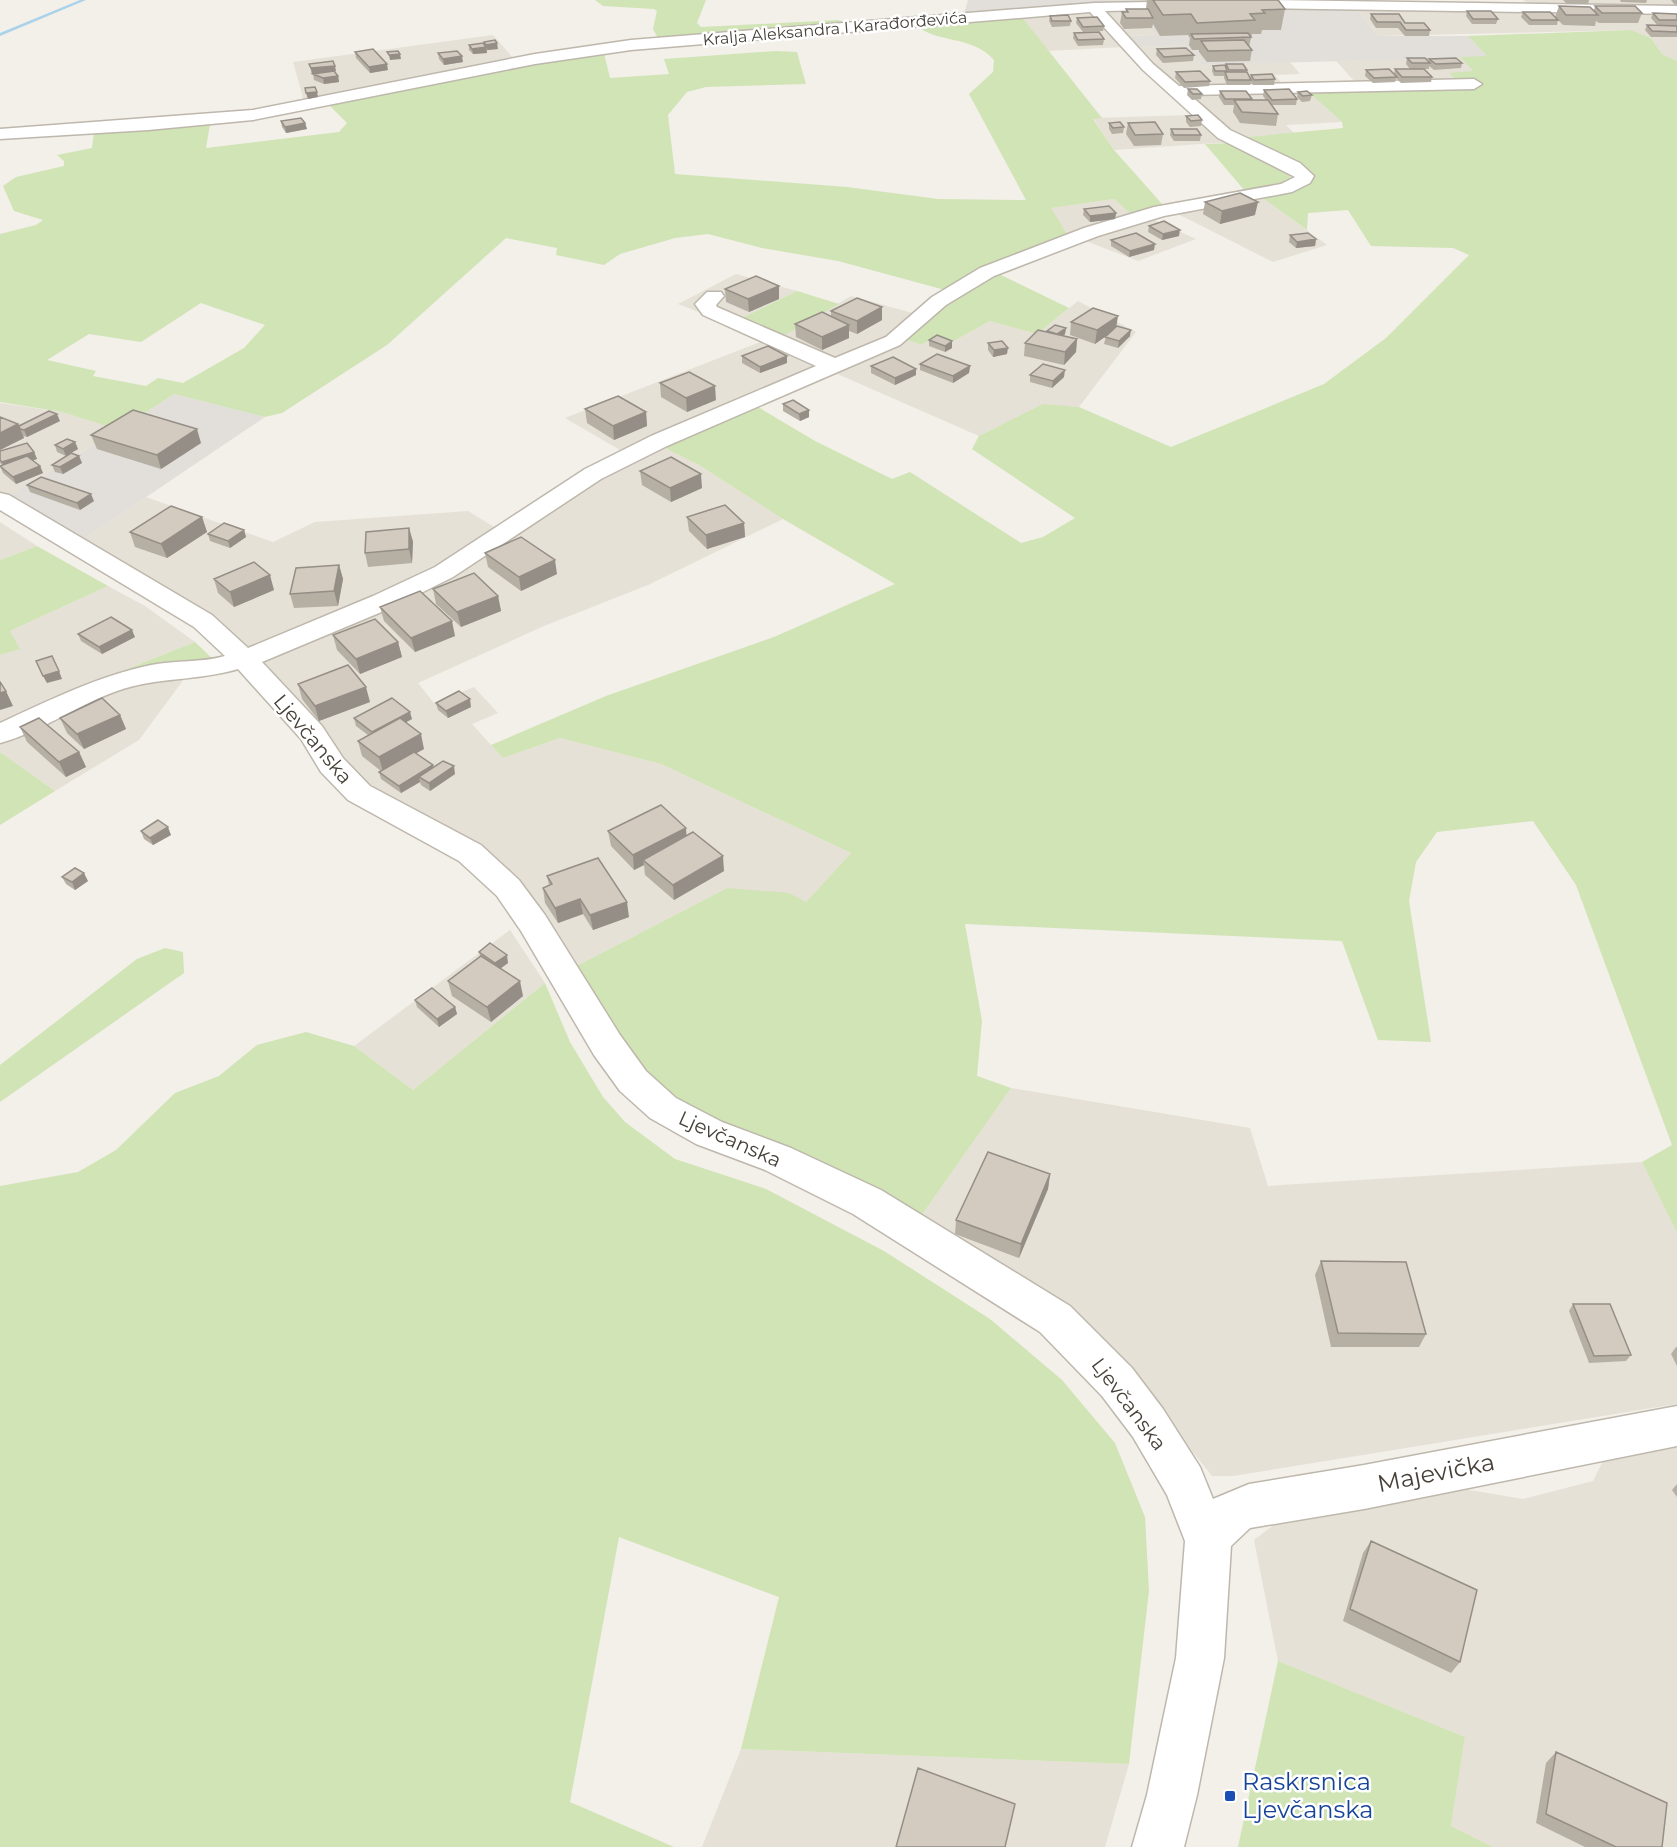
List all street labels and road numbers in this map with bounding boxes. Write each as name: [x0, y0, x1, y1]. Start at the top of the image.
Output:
street label: Kralja Aleksandra I Karađorđevića: [702, 7, 968, 50]
street label: Ljevčanska: [269, 689, 357, 789]
street label: Ljevčanska: [675, 1106, 785, 1172]
street label: Ljevčanska: [1086, 1353, 1172, 1455]
street label: Majevička: [1375, 1447, 1497, 1498]

